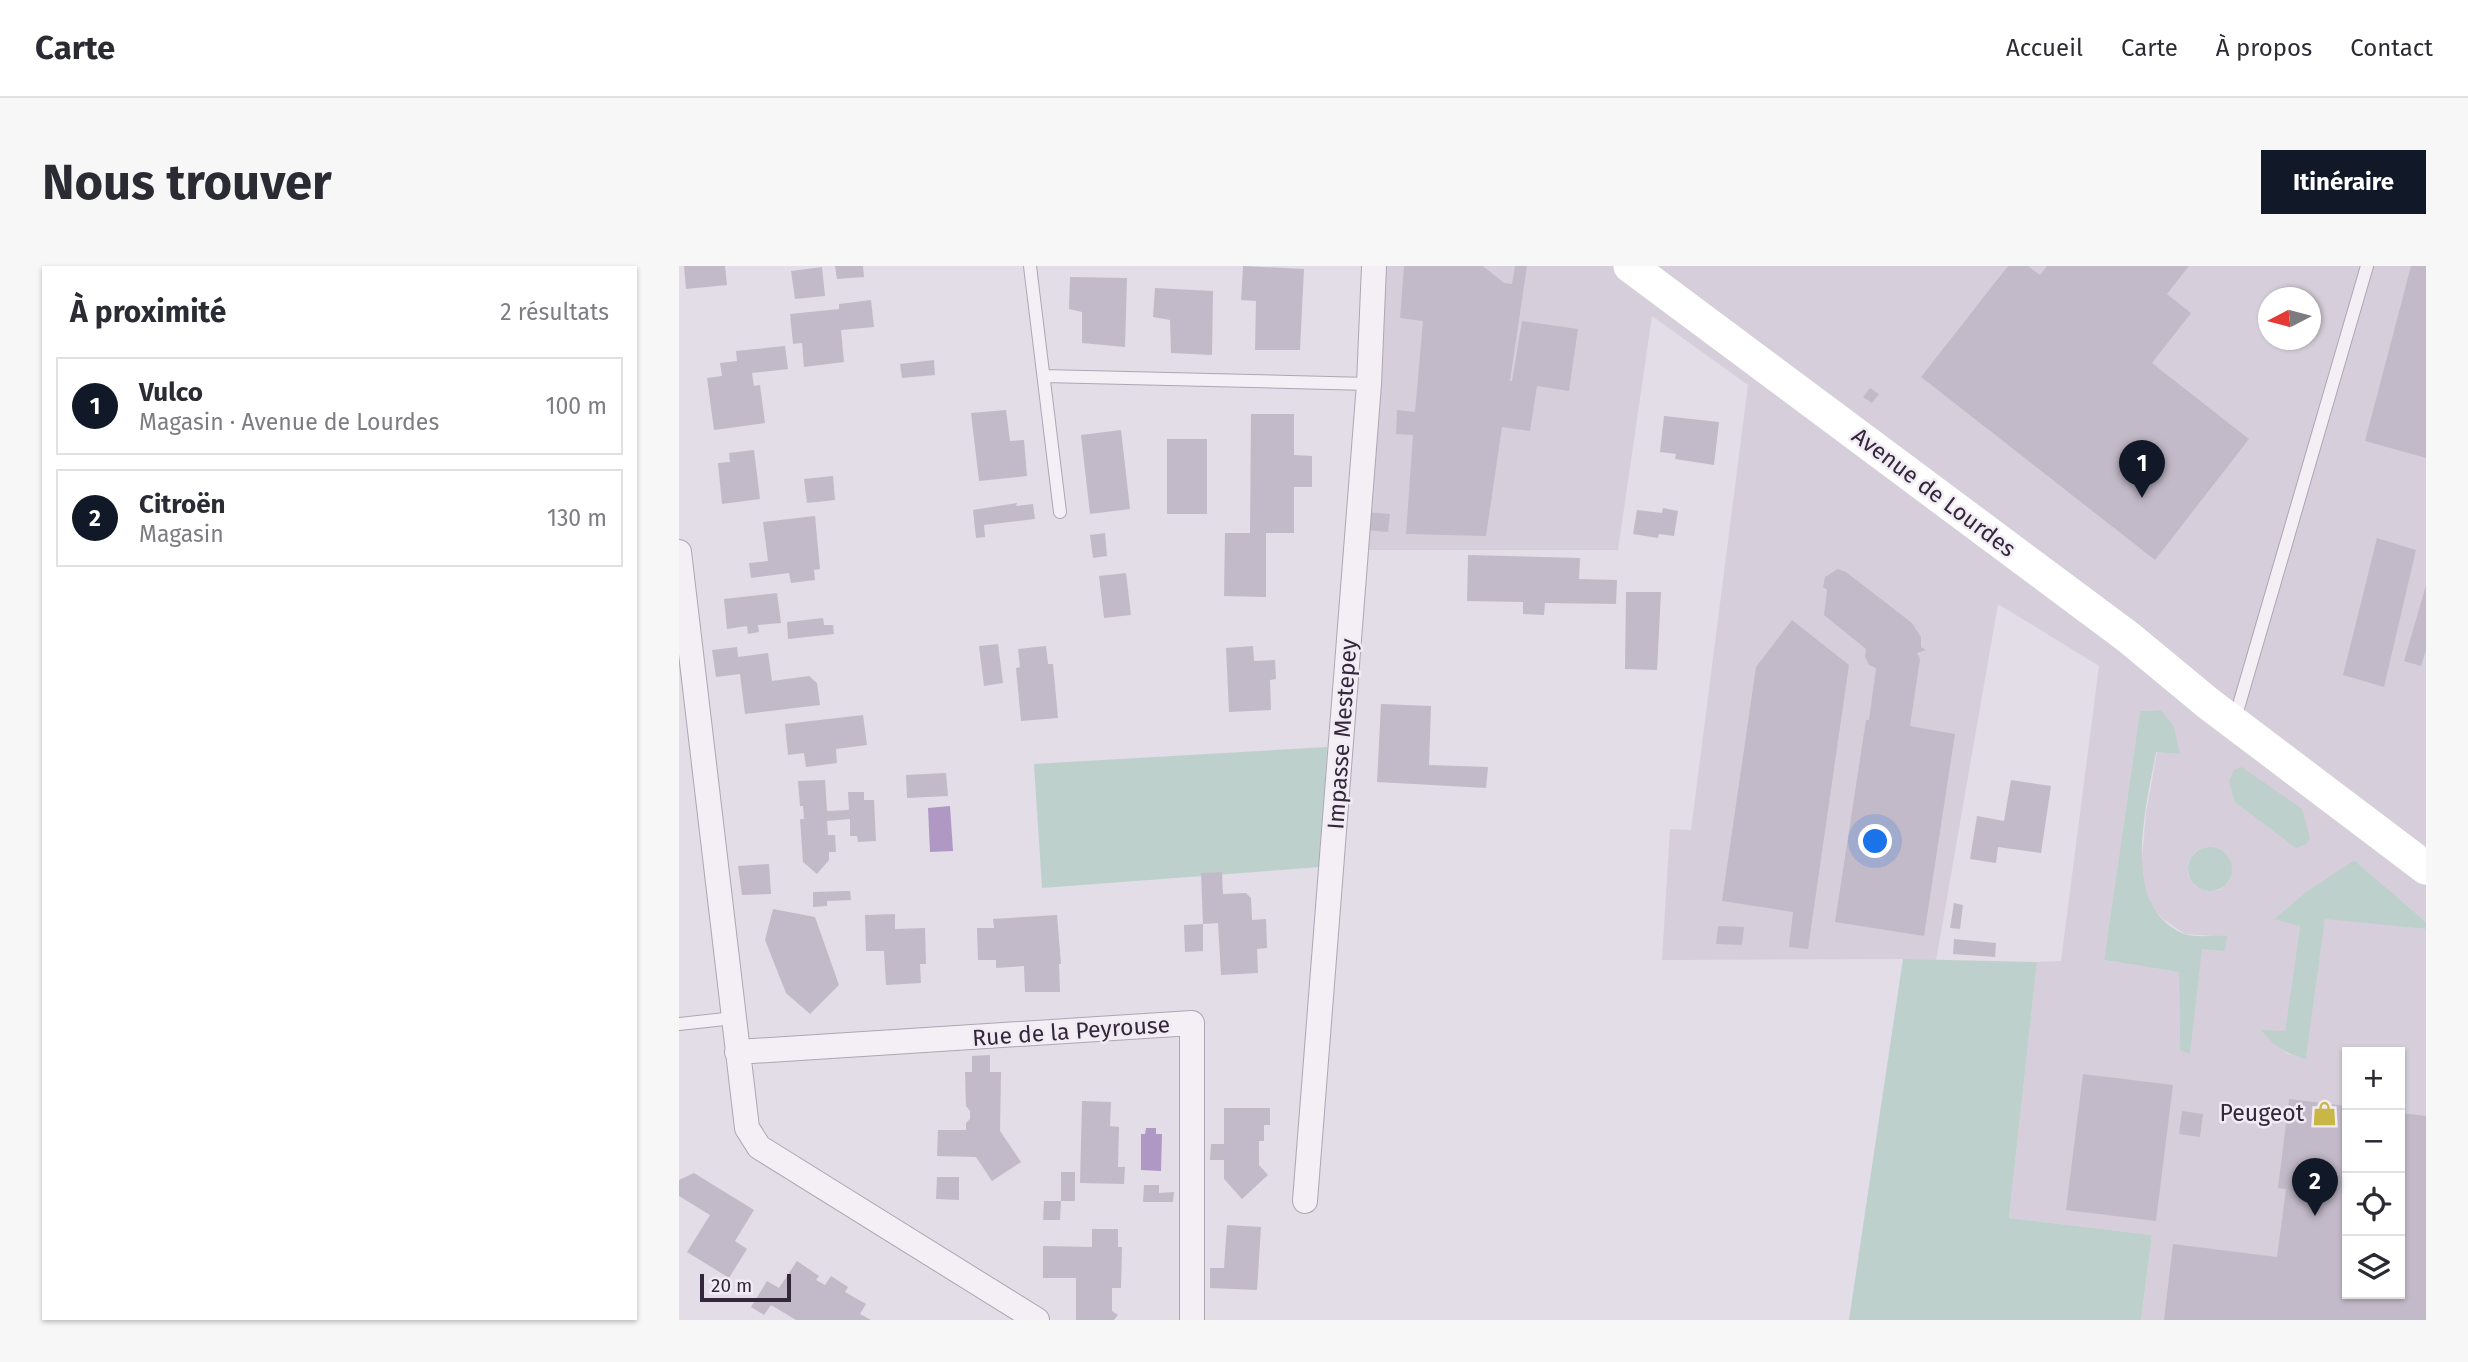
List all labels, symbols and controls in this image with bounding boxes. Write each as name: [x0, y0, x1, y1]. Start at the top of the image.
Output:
text: Carte: [35, 28, 115, 68]
text: Accueil: [2006, 34, 2083, 62]
text: Carte: [2121, 34, 2178, 62]
text: À propos: [2216, 34, 2312, 62]
text: Contact: [2350, 34, 2433, 62]
button: Itinéraire: [2261, 150, 2426, 214]
text: Nous trouver: [42, 153, 332, 212]
north arrow: [2258, 287, 2321, 350]
text: À proximité: [70, 294, 226, 330]
text: 2 résultats: [500, 298, 609, 326]
text: Vulco: [139, 377, 203, 408]
text: 1: [90, 392, 100, 420]
text: 100 m: [546, 392, 607, 420]
text: Magasin · Avenue de Lourdes: [139, 408, 439, 436]
street label: Avenue de Lourdes: [1847, 421, 2021, 563]
pin: 1: [2119, 440, 2165, 498]
text: Citroën: [139, 489, 226, 520]
text: 2: [89, 504, 101, 532]
text: 130 m: [547, 504, 607, 532]
text: Magasin: [139, 520, 224, 548]
street label: Impasse Mestepey: [1321, 637, 1363, 830]
your location: [1858, 824, 1892, 858]
street label: Rue de la Peyrouse: [971, 1010, 1171, 1052]
map controls: [2342, 1047, 2405, 1299]
button: +: [2342, 1047, 2405, 1110]
place label: Peugeot: [2220, 1099, 2305, 1127]
shop icon: Peugeot: [2310, 1099, 2338, 1127]
button: −: [2342, 1110, 2405, 1173]
pin: 2: [2292, 1158, 2338, 1216]
button: locate: [2342, 1173, 2405, 1236]
button: layers: [2342, 1236, 2405, 1299]
scale bar: [700, 1271, 791, 1303]
text: 20 m: [711, 1274, 752, 1297]

